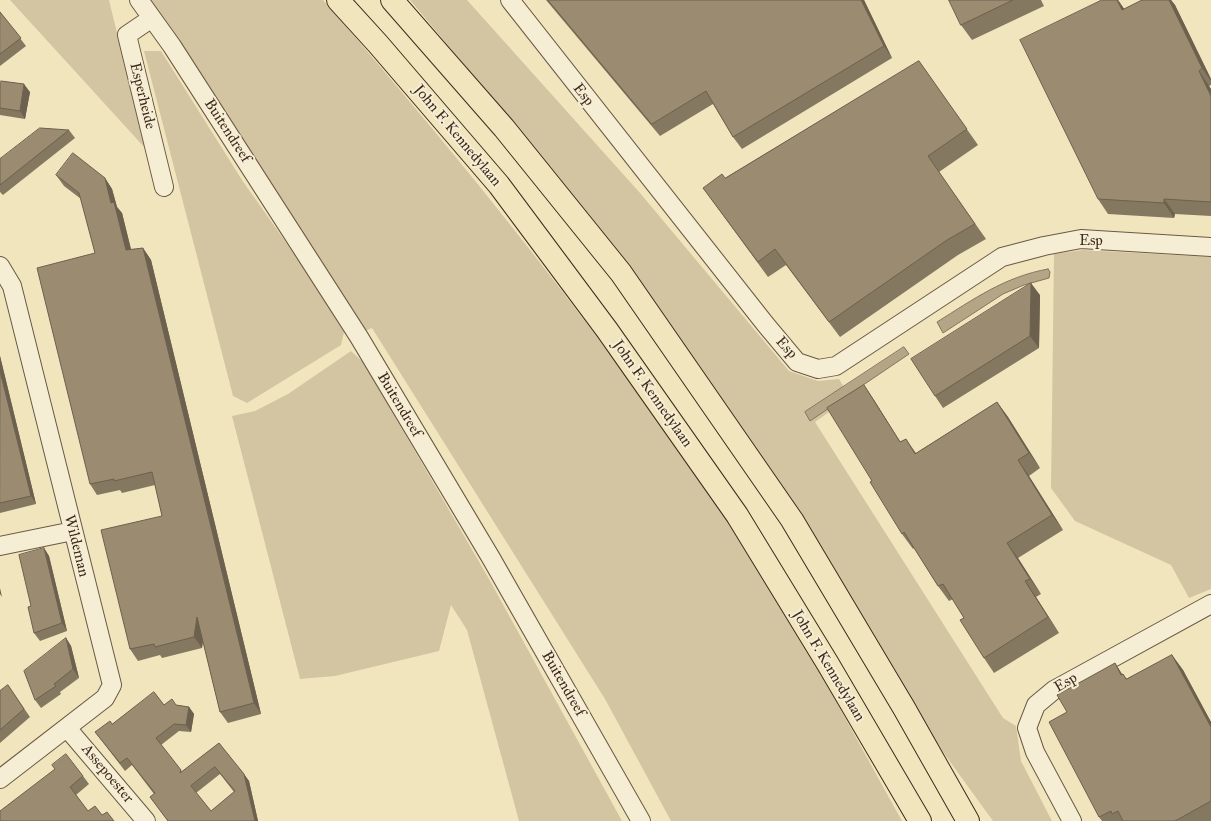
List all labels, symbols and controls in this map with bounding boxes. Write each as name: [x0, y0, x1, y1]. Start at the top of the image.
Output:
street label: Esperheide: [125, 61, 159, 131]
street label: Esp: [569, 80, 597, 110]
street label: John F. Kennedylaan: [409, 82, 505, 190]
street label: Buitendreef: [200, 96, 254, 166]
street label: Esp: [1079, 232, 1103, 250]
street label: Esp: [771, 333, 801, 363]
street label: John F. Kennedylaan: [608, 337, 696, 451]
street label: Buitendreef: [373, 369, 425, 441]
street label: Wildeman: [60, 513, 92, 579]
street label: John F. Kennedylaan: [788, 607, 868, 725]
street label: Buitendreef: [537, 648, 589, 720]
street label: Esp: [1051, 669, 1081, 697]
street label: Assepoester: [77, 741, 137, 807]

